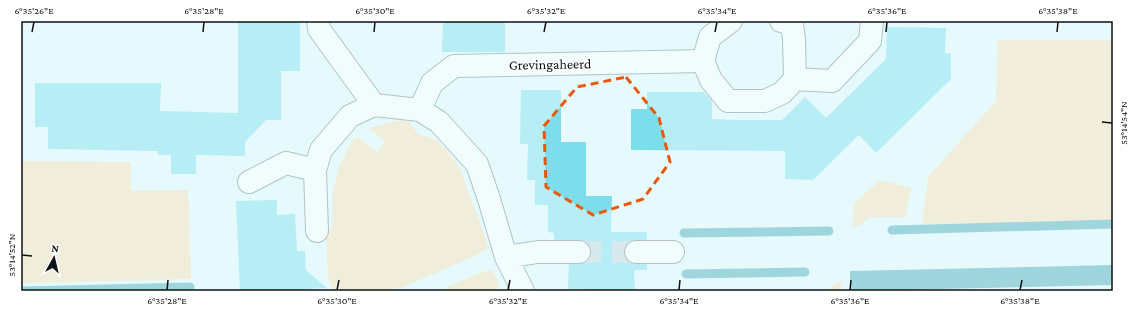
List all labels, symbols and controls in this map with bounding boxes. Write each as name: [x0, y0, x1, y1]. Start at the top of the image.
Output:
text: 6°35'26"E: [14, 5, 54, 16]
text: 6°35'28"E: [184, 5, 224, 16]
text: 6°35'30"E: [355, 5, 395, 16]
text: 6°35'32"E: [527, 5, 566, 16]
text: 6°35'34"E: [698, 5, 737, 16]
text: 6°35'36"E: [867, 5, 907, 16]
text: 6°35'38"E: [1038, 5, 1078, 16]
street label: Grevingaheerd: [509, 55, 592, 73]
text: 53°14'54"N: [1118, 101, 1129, 145]
text: 53°14'52"N: [6, 233, 17, 276]
north arrow: [34, 238, 74, 278]
text: N: [51, 242, 60, 255]
text: 6°35'28"E: [147, 295, 187, 306]
text: 6°35'30"E: [317, 295, 357, 306]
text: 6°35'32"E: [489, 295, 528, 306]
text: 6°35'34"E: [660, 295, 699, 306]
text: 6°35'36"E: [830, 295, 870, 306]
text: 6°35'38"E: [1000, 295, 1040, 306]

